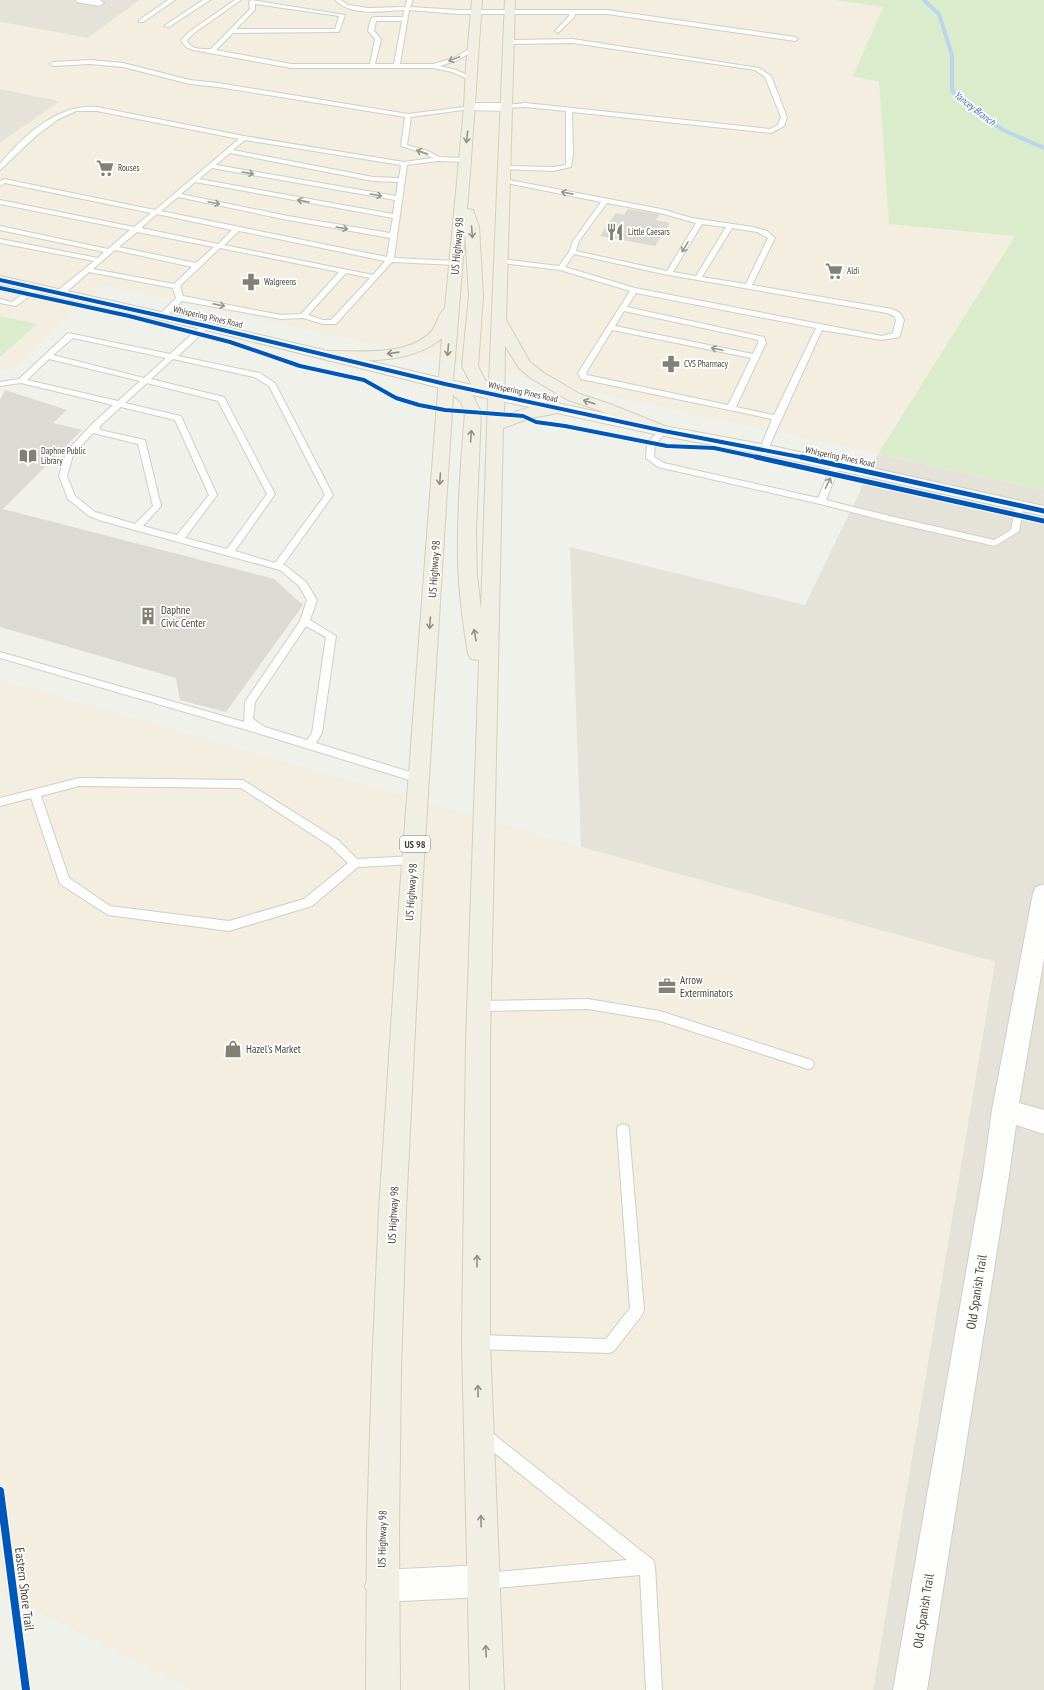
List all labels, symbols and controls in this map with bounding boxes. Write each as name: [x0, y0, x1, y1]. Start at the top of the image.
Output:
one-way arrow: [448, 56, 460, 64]
water label: Yancey Branch: [951, 88, 999, 129]
one-way arrow: [463, 130, 471, 143]
one-way arrow: [416, 147, 428, 155]
supermarket icon: Rouses: [95, 158, 115, 178]
place label: Rouses: [118, 162, 140, 173]
one-way arrow: [241, 169, 254, 177]
one-way arrow: [560, 189, 573, 197]
one-way arrow: [369, 191, 382, 199]
one-way arrow: [297, 196, 310, 204]
one-way arrow: [207, 199, 220, 207]
street label: US Highway 98: [448, 217, 466, 275]
restaurant icon: Little Caesars: [605, 222, 625, 242]
one-way arrow: [335, 224, 348, 232]
one-way arrow: [469, 225, 476, 238]
place label: Little Caesars: [628, 226, 670, 237]
one-way arrow: [680, 241, 688, 253]
supermarket icon: Aldi: [824, 261, 844, 281]
place label: Aldi: [847, 265, 859, 276]
pharmacy icon: Walgreens: [241, 272, 261, 292]
place label: Walgreens: [264, 276, 296, 287]
one-way arrow: [212, 302, 225, 310]
street label: Whispering Pines Road: [172, 303, 244, 330]
one-way arrow: [444, 343, 452, 356]
one-way arrow: [711, 345, 724, 353]
one-way arrow: [387, 349, 400, 357]
pharmacy icon: CVS Pharmacy: [661, 354, 681, 374]
place label: CVS Pharmacy: [684, 358, 728, 369]
street label: Whispering Pines Road: [487, 379, 559, 404]
one-way arrow: [583, 397, 595, 405]
one-way arrow: [468, 430, 475, 443]
street label: Whispering Pines Road: [804, 444, 876, 469]
place label: Daphne Public Library: [41, 445, 86, 466]
library icon: Daphne Public Library: [18, 446, 38, 466]
one-way arrow: [437, 472, 444, 485]
one-way arrow: [825, 477, 832, 489]
street label: US Highway 98: [425, 540, 443, 598]
place label: Daphne Civic Center: [161, 603, 206, 630]
building icon: Daphne Civic Center: [138, 606, 158, 626]
one-way arrow: [426, 616, 433, 629]
one-way arrow: [471, 629, 479, 642]
road number: US 98: [400, 836, 430, 852]
street label: US Highway 98: [402, 863, 420, 921]
place label: Arrow Exterminators: [680, 973, 733, 1000]
office icon: Arrow Exterminators: [657, 976, 677, 996]
shop icon: Hazel's Market: [223, 1039, 243, 1059]
place label: Hazel's Market: [246, 1042, 301, 1056]
street label: US Highway 98: [385, 1186, 401, 1244]
street label: Old Spanish Trail: [962, 1254, 991, 1331]
one-way arrow: [473, 1255, 481, 1268]
one-way arrow: [474, 1385, 481, 1398]
street label: US Highway 98: [374, 1510, 390, 1568]
one-way arrow: [477, 1515, 485, 1528]
street label: Eastern Shore Trail: [11, 1547, 38, 1632]
street label: Old Spanish Trail: [909, 1573, 938, 1650]
one-way arrow: [482, 1645, 489, 1658]

